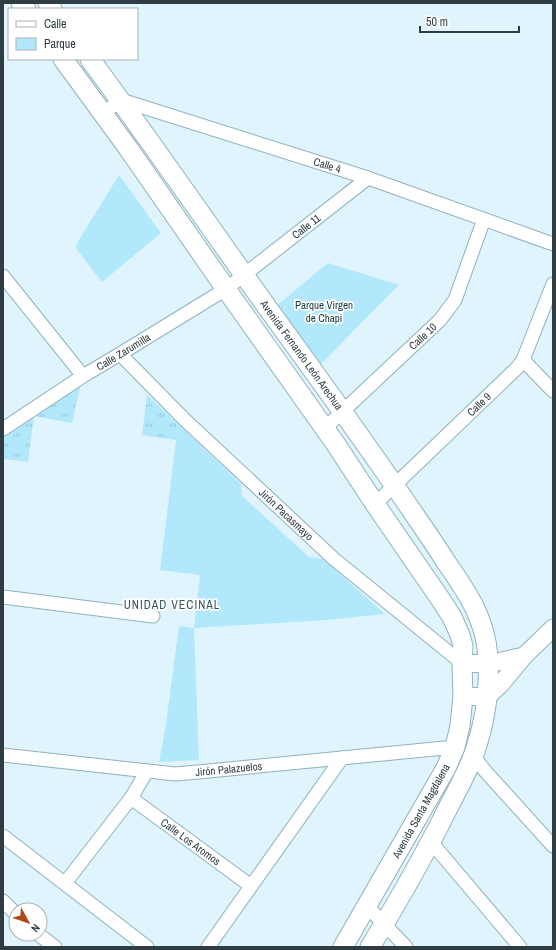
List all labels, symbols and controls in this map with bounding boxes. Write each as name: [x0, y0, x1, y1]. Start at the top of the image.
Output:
legend: [8, 8, 138, 60]
scale bar: [420, 8, 519, 34]
text: 50 m: [426, 14, 448, 30]
text: Calle: [44, 16, 66, 32]
text: Parque: [44, 36, 76, 52]
street label: Calle 4: [312, 154, 343, 176]
street label: Calle 11: [289, 211, 323, 242]
street label: Avenida Fernando León Arechua: [257, 297, 346, 413]
park label: Parque Virgen de Chapi: [295, 298, 353, 325]
street label: Calle 10: [406, 320, 440, 353]
street label: Calle Zarumilla: [94, 330, 153, 374]
street label: Calle 9: [464, 390, 494, 419]
street label: Jirón Pacasmayo: [256, 485, 316, 543]
district label: UNIDAD VECINAL: [124, 597, 220, 613]
street label: Jirón Palazuelos: [195, 759, 263, 779]
street label: Avenida Santa Magdalena: [389, 761, 453, 862]
street label: Calle Los Aromos: [158, 815, 224, 869]
north arrow: [8, 902, 48, 942]
text: N: [28, 921, 43, 935]

